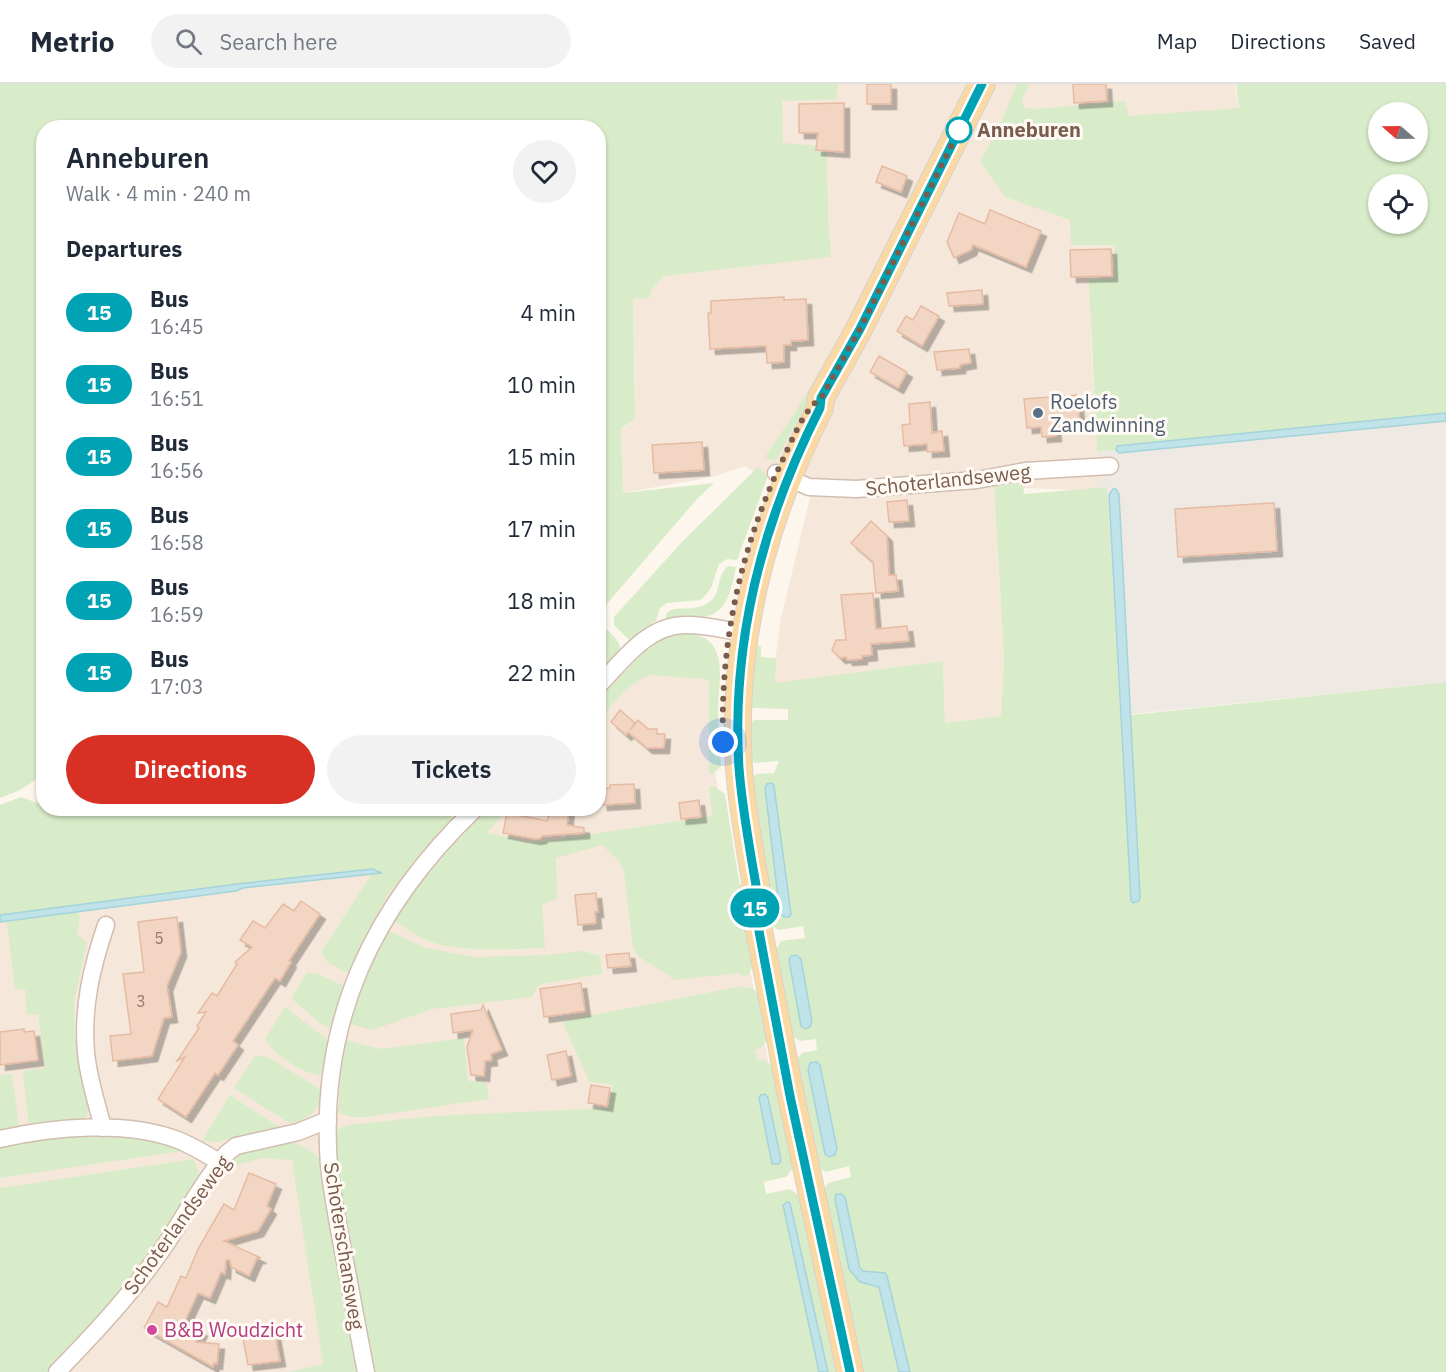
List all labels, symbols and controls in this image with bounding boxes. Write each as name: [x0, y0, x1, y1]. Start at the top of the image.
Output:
search box: [151, 14, 571, 68]
text: Metrio: [30, 23, 115, 60]
icon: search: [172, 25, 205, 58]
text: Search here: [220, 27, 337, 56]
text: Map: [1157, 27, 1197, 55]
text: Directions: [1230, 27, 1326, 55]
text: Saved: [1359, 27, 1416, 55]
north arrow: [1368, 102, 1428, 162]
map controls: [1368, 102, 1428, 234]
place label: Anneburen: [977, 116, 1081, 143]
marker: Anneburen: [946, 117, 972, 143]
text: Anneburen: [66, 139, 210, 176]
button: heart: [513, 140, 576, 203]
button: locate: [1368, 174, 1428, 234]
text: Walk · 4 min · 240 m: [66, 180, 251, 207]
text: Departures: [66, 234, 182, 263]
text: Bus: [150, 284, 189, 313]
text: 15: [86, 298, 112, 326]
text: 4 min: [520, 298, 576, 327]
text: 16:45: [150, 313, 204, 340]
text: Bus: [150, 356, 189, 385]
text: 15: [86, 370, 112, 398]
text: 10 min: [507, 370, 576, 399]
text: 16:51: [150, 385, 204, 412]
place label: Roelofs Zandwinning: [1050, 388, 1166, 438]
marker: Roelofs Zandwinning: [1031, 406, 1045, 420]
text: Bus: [150, 428, 189, 457]
text: 15: [86, 442, 112, 470]
text: 15 min: [507, 442, 576, 471]
text: 16:56: [150, 457, 204, 484]
street label: Schoterlandseweg: [864, 457, 1032, 502]
text: Bus: [150, 500, 189, 529]
text: 15: [86, 514, 112, 542]
text: 17 min: [507, 514, 576, 543]
text: 16:58: [150, 529, 204, 556]
text: Bus: [150, 572, 189, 601]
text: 15: [86, 586, 112, 614]
text: 18 min: [507, 586, 576, 615]
text: 16:59: [150, 601, 204, 628]
text: Bus: [150, 644, 189, 673]
text: 15: [86, 658, 112, 686]
text: 22 min: [507, 658, 576, 687]
text: 17:03: [150, 673, 204, 700]
your location: [708, 727, 738, 757]
button: Directions: [66, 735, 315, 804]
button: Tickets: [327, 735, 576, 804]
line badge: 15: [728, 888, 782, 928]
text: 15: [742, 894, 768, 922]
house number: 5: [154, 928, 164, 948]
house number: 3: [136, 991, 146, 1011]
street label: Schoterlandseweg: [117, 1149, 237, 1300]
street label: Schoterschansweg: [318, 1160, 371, 1332]
place label: B&B Woudzicht: [164, 1316, 303, 1343]
marker: B&B Woudzicht: [145, 1323, 159, 1337]

